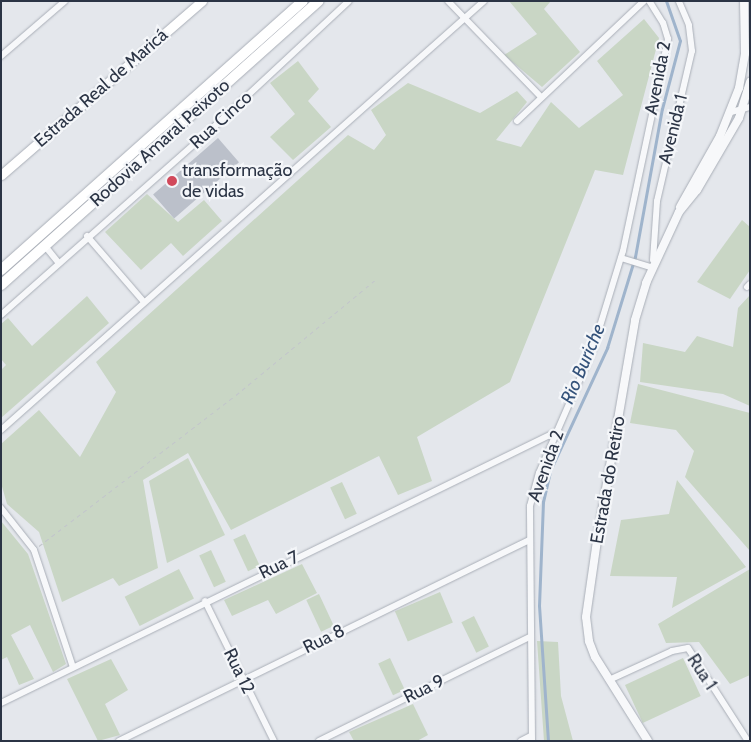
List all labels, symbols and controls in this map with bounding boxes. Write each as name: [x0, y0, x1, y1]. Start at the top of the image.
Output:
street label: Estrada Real de Maricá: [30, 24, 172, 152]
street label: Avenida 2: [640, 39, 676, 117]
street label: Rodovia Amaral Peixoto: [86, 75, 234, 211]
street label: Rua Cinco: [185, 86, 257, 154]
street label: Avenida 1: [654, 92, 692, 166]
place label: transformação de vidas: [182, 160, 292, 202]
marker: transformação de vidas: [166, 175, 178, 187]
water label: Rio Buriche: [556, 321, 610, 407]
street label: Estrada do Retiro: [586, 415, 630, 545]
street label: Avenida 2: [523, 427, 569, 505]
street label: Rua 7: [255, 546, 303, 584]
street label: Rua 8: [300, 620, 348, 658]
street label: Rua 12: [219, 645, 259, 697]
street label: Rua 1: [682, 650, 722, 694]
street label: Rua 9: [400, 670, 448, 708]

